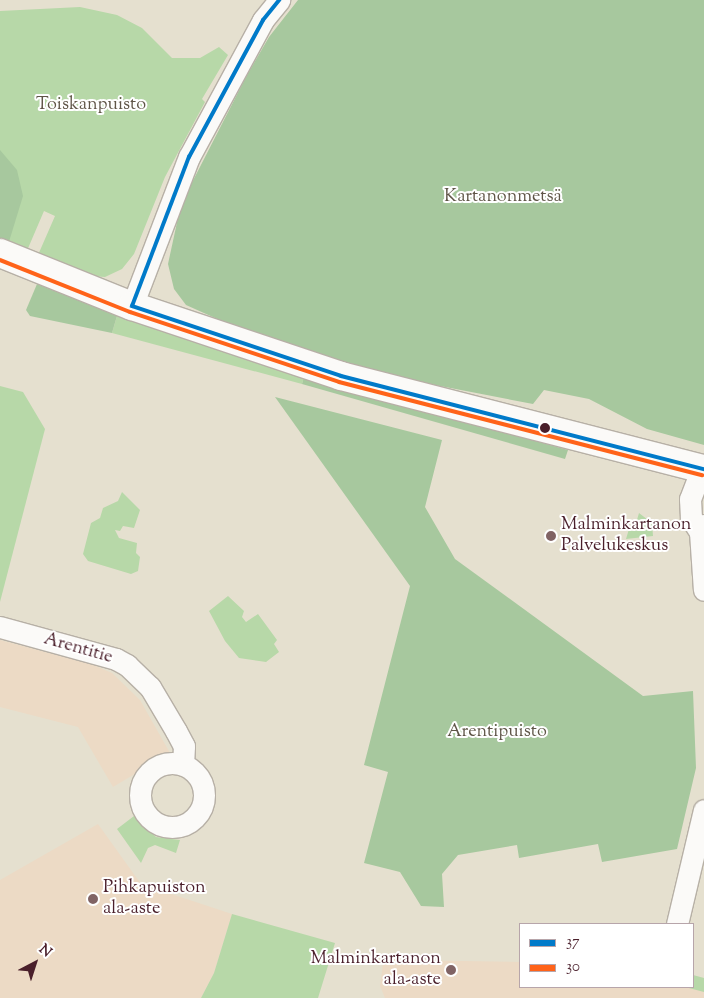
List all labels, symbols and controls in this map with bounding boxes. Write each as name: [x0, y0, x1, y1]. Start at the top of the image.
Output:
park label: Toiskanpuisto: [36, 94, 146, 116]
park label: Kartanonmetsä: [444, 186, 562, 208]
unlabelled marker: [540, 423, 550, 433]
place label: Malminkartanon Palvelukeskus: [561, 515, 691, 558]
marker: Malminkartanon Palvelukeskus: [545, 530, 557, 542]
street label: Arentitie: [41, 629, 115, 669]
park label: Arentipuisto: [447, 721, 547, 743]
place label: Pihkapuiston ala-aste: [103, 878, 206, 921]
marker: Pihkapuiston ala-aste: [87, 893, 99, 905]
legend: [519, 923, 694, 988]
text: 37: [566, 932, 580, 953]
north arrow: [10, 938, 60, 988]
text: N: [34, 940, 55, 963]
place label: Malminkartanon ala-aste: [311, 949, 441, 992]
text: 30: [566, 957, 580, 978]
marker: Malminkartanon ala-aste: [445, 964, 457, 976]

